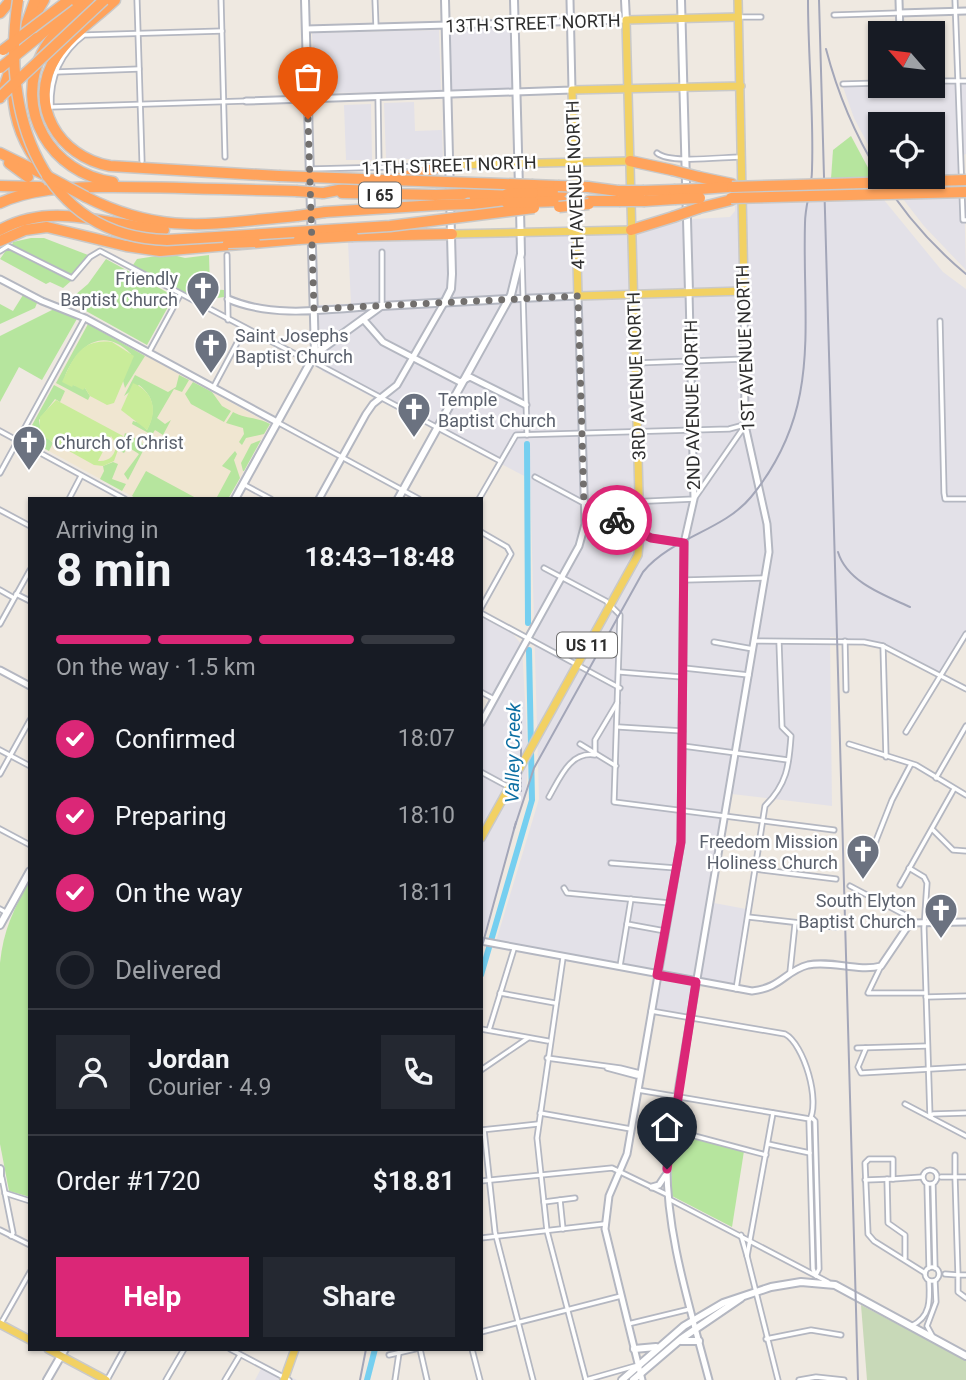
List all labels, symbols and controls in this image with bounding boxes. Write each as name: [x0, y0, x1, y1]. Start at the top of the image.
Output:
street label: 13TH STREET NORTH: [445, 9, 621, 37]
north arrow: [868, 21, 945, 98]
map controls: [868, 21, 945, 189]
pin: [278, 47, 338, 119]
icon: bag: [289, 58, 327, 96]
street label: 4TH AVENUE NORTH: [562, 100, 588, 270]
button: locate: [868, 112, 945, 189]
street label: 11TH STREET NORTH: [361, 151, 537, 179]
road number: I 65: [359, 182, 401, 208]
street label: 1ST AVENUE NORTH: [732, 264, 758, 432]
place label: Friendly Baptist Church: [60, 268, 178, 310]
church icon: Friendly Baptist Church: [184, 269, 222, 318]
street label: 3RD AVENUE NORTH: [623, 291, 649, 461]
street label: 2ND AVENUE NORTH: [680, 320, 704, 490]
place label: Saint Josephs Baptist Church: [235, 325, 353, 367]
church icon: Saint Josephs Baptist Church: [192, 326, 230, 375]
place label: Temple Baptist Church: [438, 389, 556, 431]
church icon: Temple Baptist Church: [395, 390, 433, 439]
church icon: Church of Christ: [10, 423, 48, 472]
place label: Church of Christ: [54, 432, 184, 453]
courier: [582, 485, 652, 555]
icon: bike: [598, 501, 636, 539]
text: Arriving in: [56, 517, 159, 544]
text: 18:43–18:48: [305, 542, 455, 572]
text: 8 min: [56, 543, 172, 597]
road number: US 11: [557, 632, 617, 658]
text: On the way · 1.5 km: [56, 654, 256, 681]
water label: Valley Creek: [501, 702, 525, 803]
icon: check: [56, 720, 94, 758]
text: Confirmed: [115, 724, 236, 754]
text: 18:07: [398, 725, 455, 752]
icon: check: [56, 797, 94, 835]
text: Preparing: [115, 801, 227, 831]
text: 18:10: [398, 802, 455, 829]
place label: Freedom Mission Holiness Church: [699, 831, 838, 873]
church icon: Freedom Mission Holiness Church: [844, 832, 882, 881]
icon: check: [56, 874, 94, 912]
text: On the way: [115, 878, 243, 908]
text: 18:11: [398, 879, 455, 906]
place label: South Elyton Baptist Church: [798, 890, 916, 932]
church icon: South Elyton Baptist Church: [922, 891, 960, 940]
text: Delivered: [115, 955, 222, 985]
button: person: [56, 1035, 130, 1109]
button: phone: [381, 1035, 455, 1109]
text: Jordan: [148, 1044, 230, 1074]
text: Courier · 4.9: [148, 1074, 271, 1101]
pin: [637, 1097, 697, 1169]
icon: home: [648, 1108, 686, 1146]
text: Order #1720: [56, 1166, 201, 1196]
text: $18.81: [373, 1166, 455, 1196]
button: Help: [56, 1257, 249, 1337]
button: Share: [263, 1257, 455, 1337]

